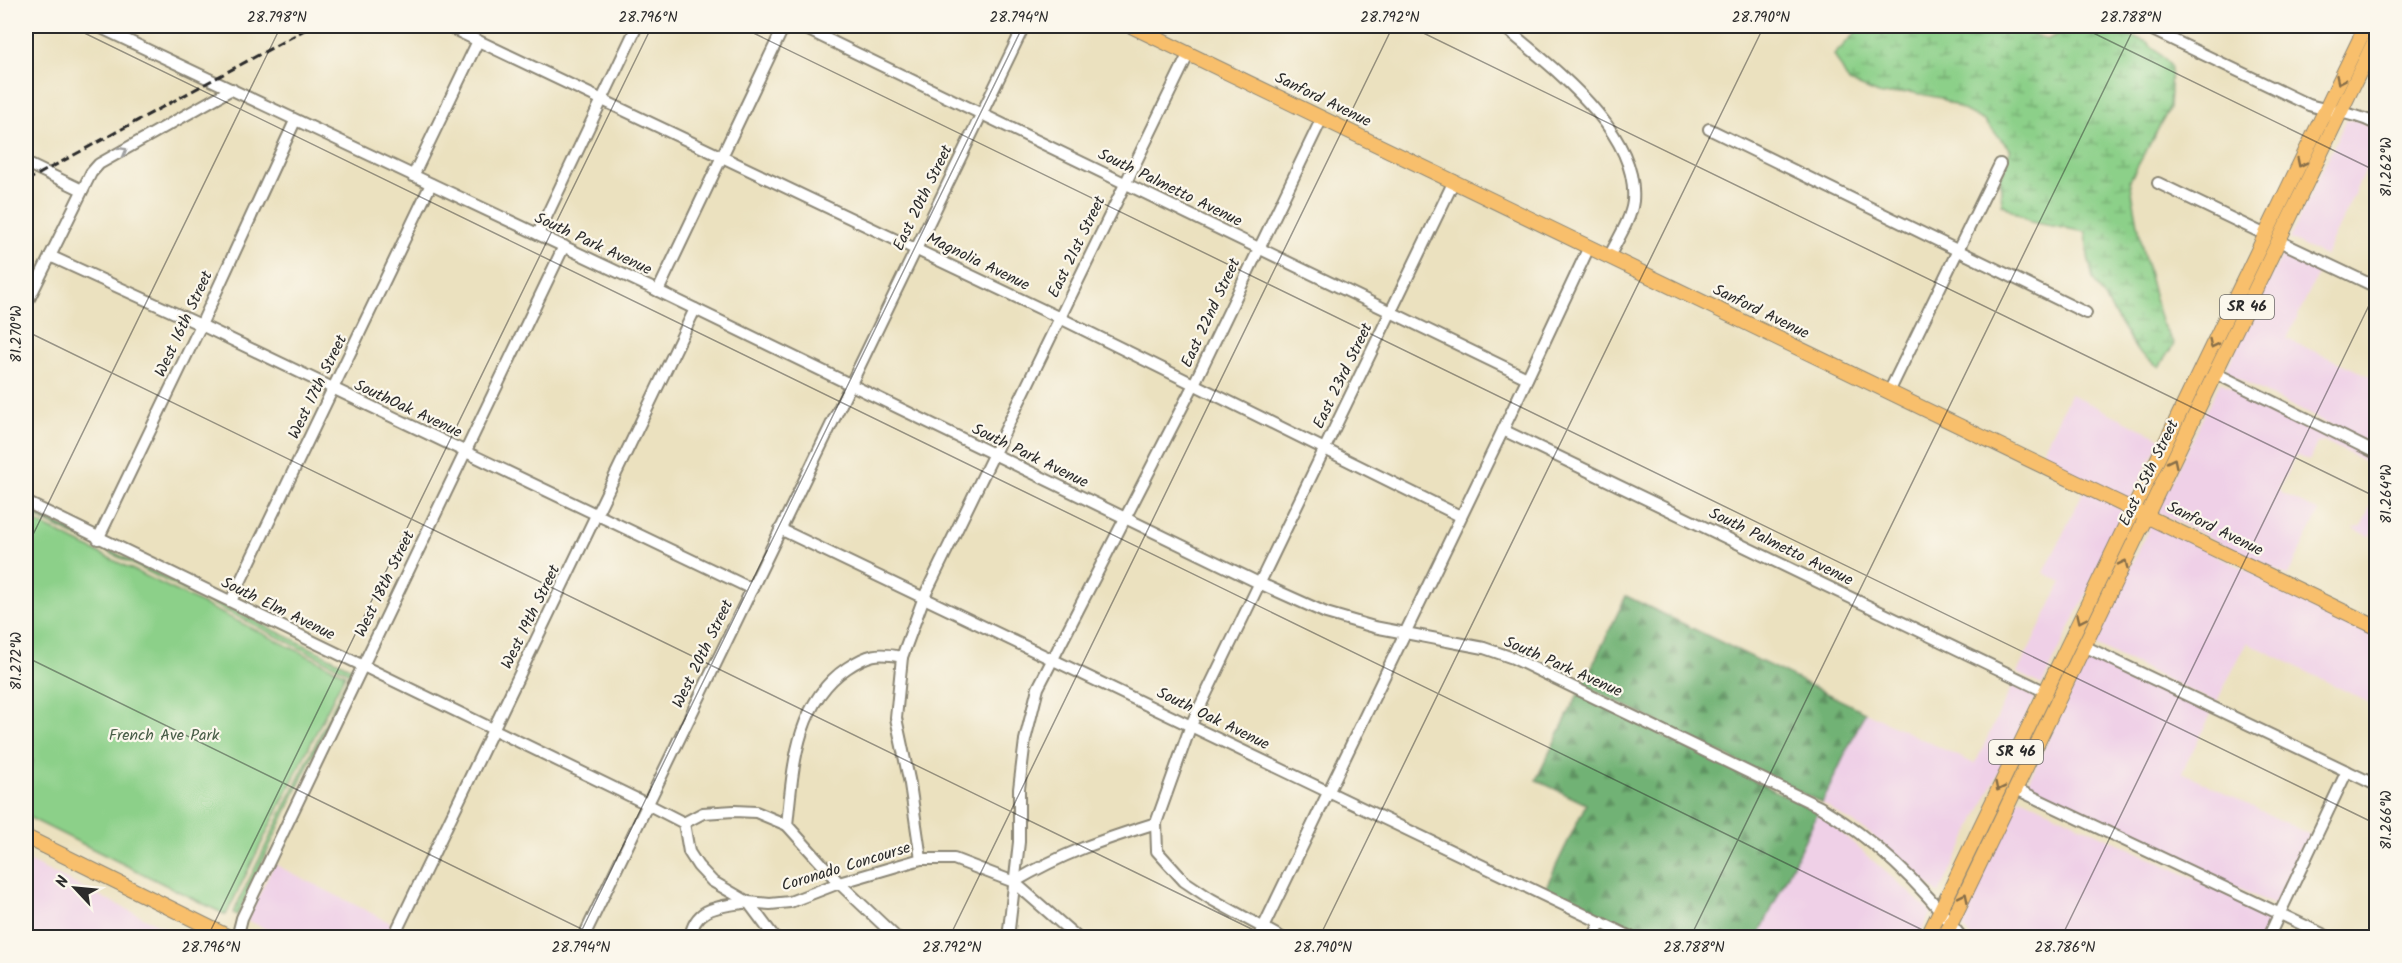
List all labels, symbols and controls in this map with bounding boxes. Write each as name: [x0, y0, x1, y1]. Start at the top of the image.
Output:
text: 28.798°N: [247, 6, 307, 30]
text: 28.796°N: [618, 6, 678, 30]
text: 28.794°N: [989, 6, 1049, 30]
text: 28.792°N: [1360, 6, 1420, 30]
text: 28.790°N: [1732, 6, 1790, 30]
text: 28.788°N: [2100, 6, 2162, 30]
street label: Sanford Avenue: [1271, 66, 1375, 134]
one-way arrow: [2336, 73, 2348, 84]
text: 81.262°W: [2375, 137, 2399, 197]
street label: East 20th Street: [886, 140, 960, 255]
street label: South Palmetto Avenue: [1094, 142, 1246, 234]
one-way arrow: [117, 147, 127, 158]
one-way arrow: [2296, 157, 2308, 168]
street label: East 21st Street: [1042, 191, 1113, 302]
street label: South Park Avenue: [530, 206, 656, 282]
street label: Magnolia Avenue: [922, 226, 1034, 298]
street label: East 22nd Street: [1175, 253, 1248, 372]
street label: West 16th Street: [148, 266, 220, 381]
street label: Sanford Avenue: [1709, 278, 1813, 346]
road number: SR 46: [2220, 295, 2274, 319]
text: 81.270°W: [5, 305, 29, 363]
street label: East 23rd Street: [1307, 318, 1380, 433]
street label: West 17th Street: [282, 330, 354, 443]
one-way arrow: [2209, 338, 2221, 349]
street label: SouthOak Avenue: [350, 373, 466, 445]
street label: East 25th Street: [2112, 415, 2186, 531]
street label: South Park Avenue: [967, 417, 1093, 495]
one-way arrow: [2165, 457, 2177, 468]
text: 81.264°W: [2375, 464, 2399, 524]
street label: Sanford Avenue: [2163, 495, 2267, 563]
street label: South Palmetto Avenue: [1705, 501, 1857, 593]
street label: West 18th Street: [348, 526, 422, 641]
street label: West 19th Street: [495, 560, 568, 674]
one-way arrow: [2116, 560, 2128, 571]
street label: South Elm Avenue: [217, 571, 339, 647]
street label: West 20th Street: [666, 595, 740, 713]
one-way arrow: [2076, 613, 2088, 624]
street label: South Park Avenue: [1500, 630, 1626, 704]
text: 81.272°W: [5, 632, 29, 690]
street label: South Oak Avenue: [1152, 681, 1274, 757]
park label: French Ave Park: [109, 723, 220, 748]
road number: SR 46: [1989, 740, 2043, 764]
one-way arrow: [1995, 781, 2007, 792]
text: 81.266°W: [2375, 790, 2399, 850]
street label: Coronado Concourse: [778, 835, 914, 899]
north arrow: [45, 858, 105, 918]
text: N: [49, 872, 76, 892]
one-way arrow: [1956, 893, 1968, 904]
text: 28.796°N: [181, 936, 241, 960]
text: 28.794°N: [551, 936, 611, 960]
text: 28.792°N: [922, 936, 982, 960]
text: 28.790°N: [1294, 936, 1352, 960]
text: 28.788°N: [1663, 936, 1725, 960]
text: 28.786°N: [2035, 936, 2095, 960]

